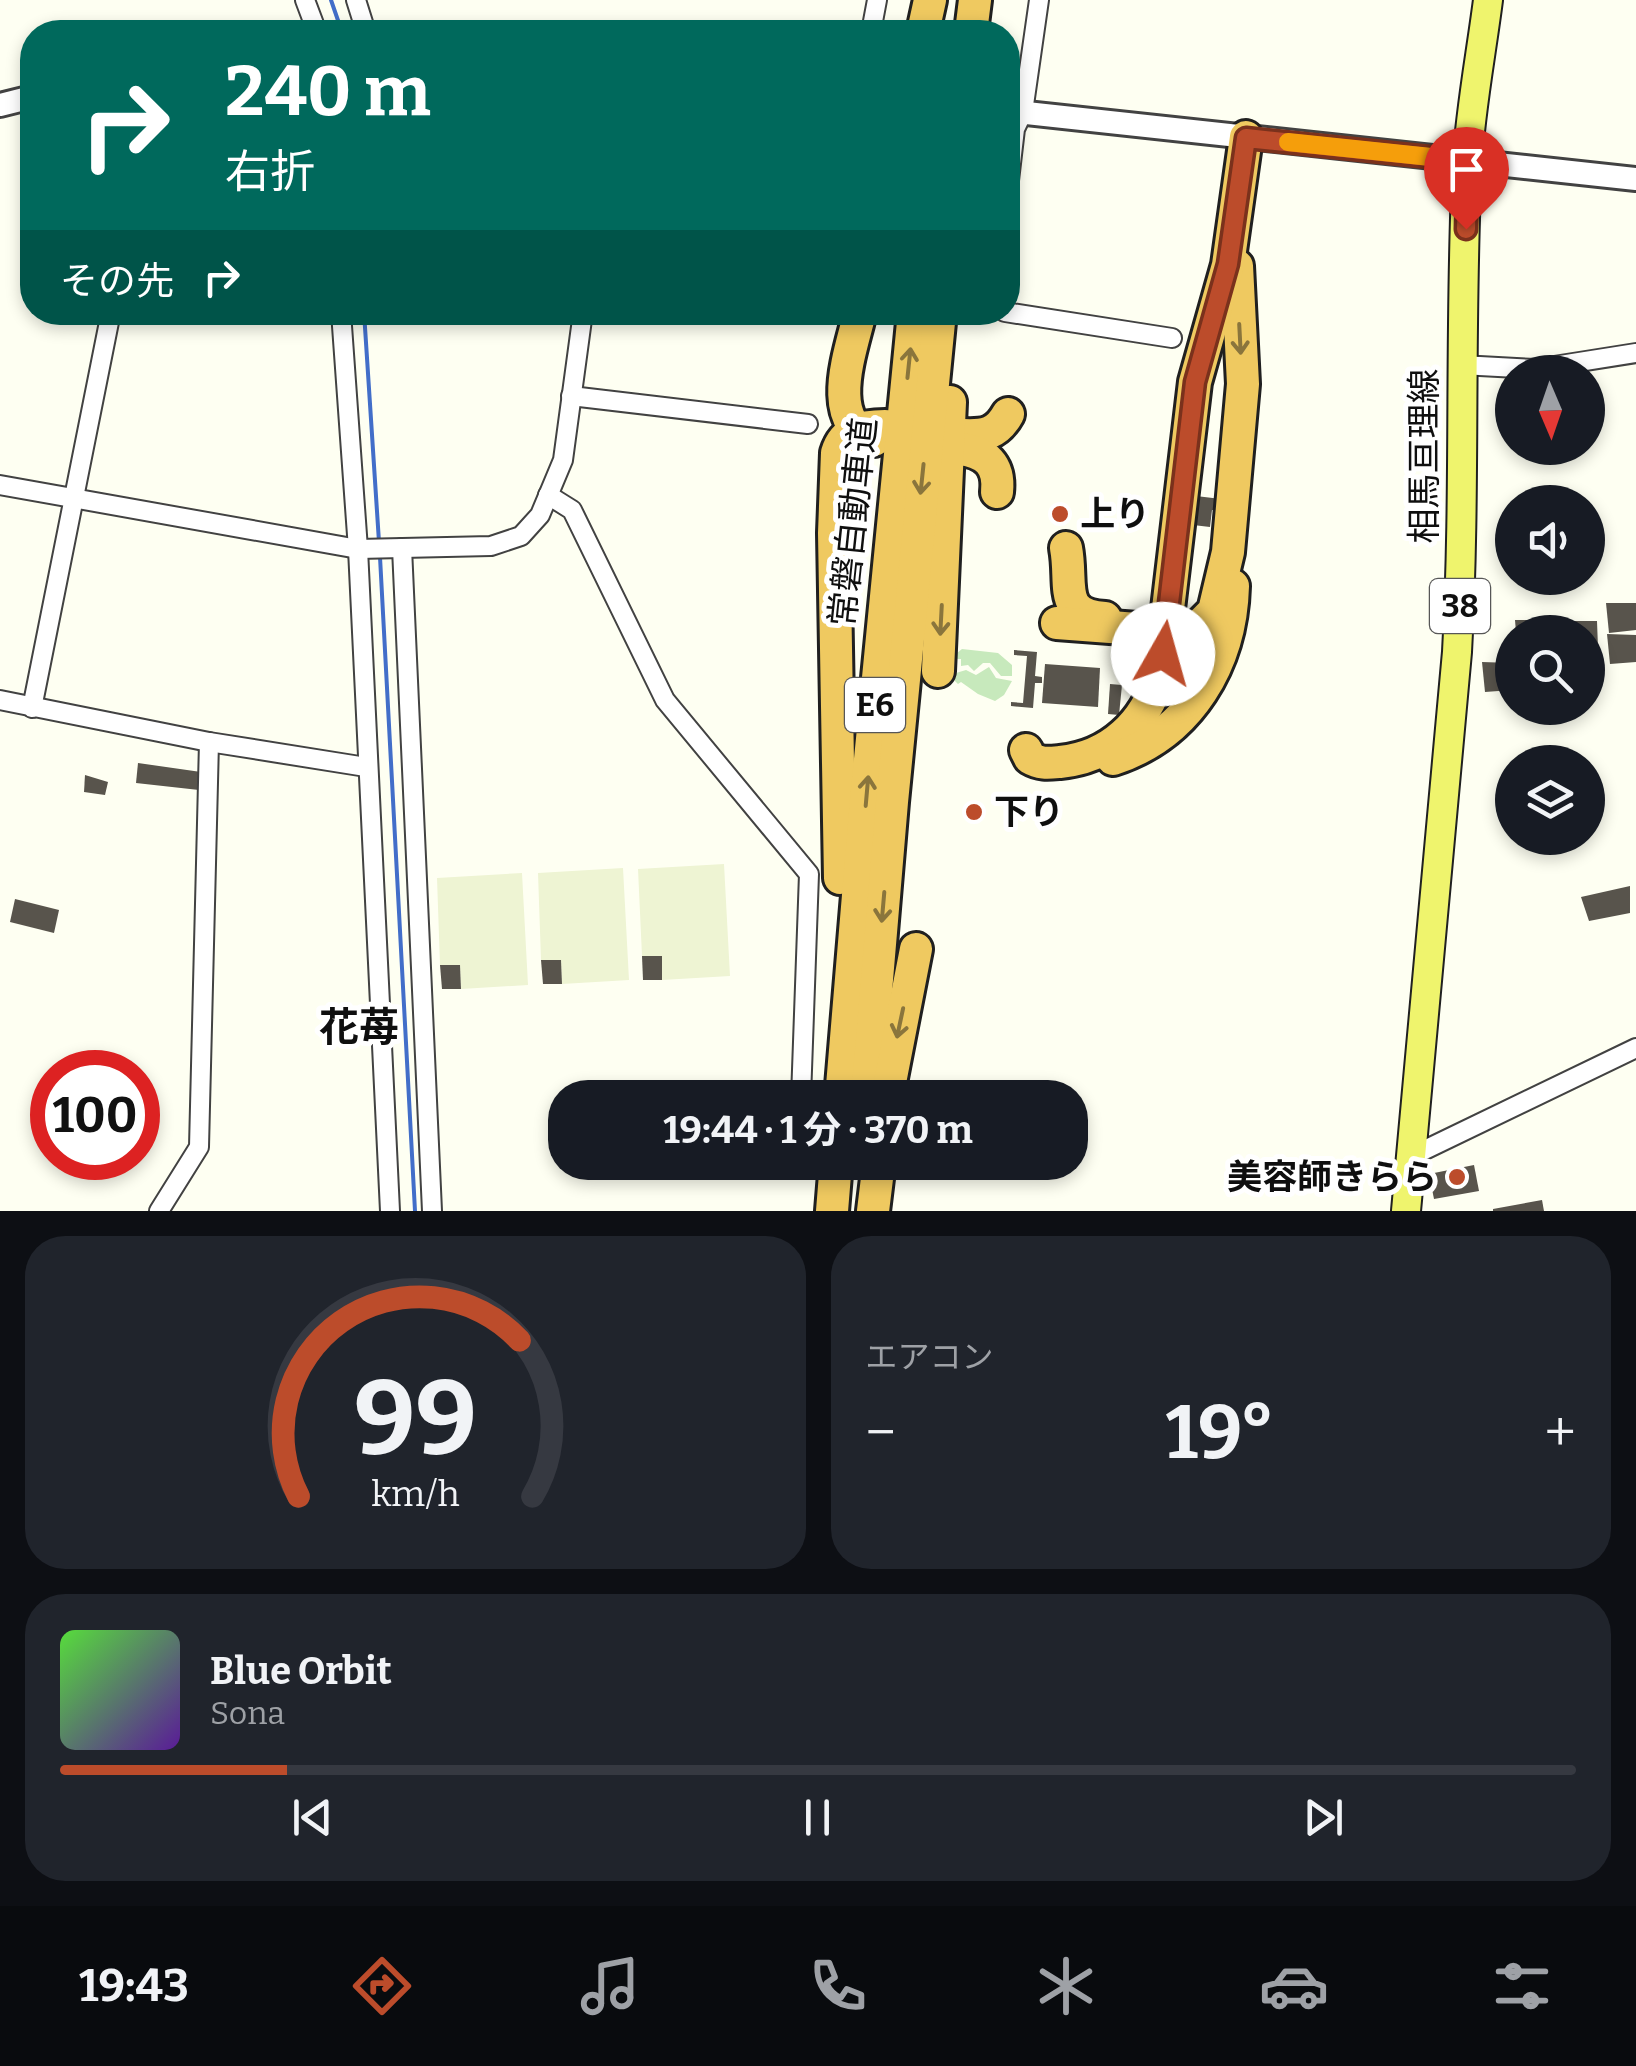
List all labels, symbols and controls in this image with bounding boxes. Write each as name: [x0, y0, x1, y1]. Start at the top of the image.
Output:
text: 240 m: [225, 50, 431, 134]
icon: right: [60, 60, 190, 190]
pin: [1424, 127, 1509, 230]
icon: arrive: [1439, 142, 1494, 197]
text: 右折: [225, 145, 315, 199]
icon: right: [194, 250, 249, 305]
text: その先: [60, 258, 174, 304]
one-way arrow: [1231, 323, 1250, 355]
one-way arrow: [900, 348, 919, 380]
north arrow: [1495, 355, 1605, 465]
map controls: [1495, 355, 1605, 855]
street label: 相馬亘理線: [1403, 368, 1445, 544]
street label: 常磐自動車道: [821, 415, 885, 629]
one-way arrow: [913, 462, 932, 495]
button: sound: [1495, 485, 1605, 595]
place label: 上り: [1080, 493, 1150, 535]
marker: 上り: [1049, 503, 1071, 525]
road number: 38: [1430, 579, 1490, 633]
position arrow: [1111, 602, 1215, 706]
one-way arrow: [931, 603, 950, 635]
button: search: [1495, 615, 1605, 725]
road number: E6: [845, 678, 905, 732]
button: layers: [1495, 745, 1605, 855]
one-way arrow: [858, 776, 877, 808]
place label: 下り: [994, 791, 1064, 833]
marker: 下り: [963, 801, 985, 823]
one-way arrow: [873, 891, 892, 923]
district label: 花苺: [319, 1004, 399, 1052]
one-way arrow: [889, 1006, 908, 1038]
speed limit sign: 100: [30, 1050, 160, 1180]
text: 19:44 · 1 分 · 370 m: [663, 1107, 973, 1153]
place label: 美容師きらら: [1227, 1156, 1437, 1198]
marker: 美容師きらら: [1446, 1166, 1468, 1188]
text: エアコン: [866, 1338, 994, 1376]
text: 99: [354, 1357, 477, 1482]
text: 19°: [1166, 1388, 1275, 1478]
text: −: [866, 1400, 896, 1466]
text: +: [1545, 1400, 1576, 1466]
text: km/h: [371, 1473, 459, 1515]
text: Blue Orbit: [210, 1648, 392, 1694]
text: Sona: [210, 1694, 285, 1732]
icon: previous: [285, 1790, 340, 1845]
icon: pause: [790, 1790, 845, 1845]
icon: next: [1296, 1790, 1351, 1845]
icon: directions: [347, 1951, 417, 2021]
icon: music: [575, 1951, 645, 2021]
icon: phone: [803, 1951, 873, 2021]
icon: climate: [1031, 1951, 1101, 2021]
icon: car: [1259, 1951, 1329, 2021]
icon: filters: [1487, 1951, 1557, 2021]
text: 19:43: [79, 1959, 189, 2013]

